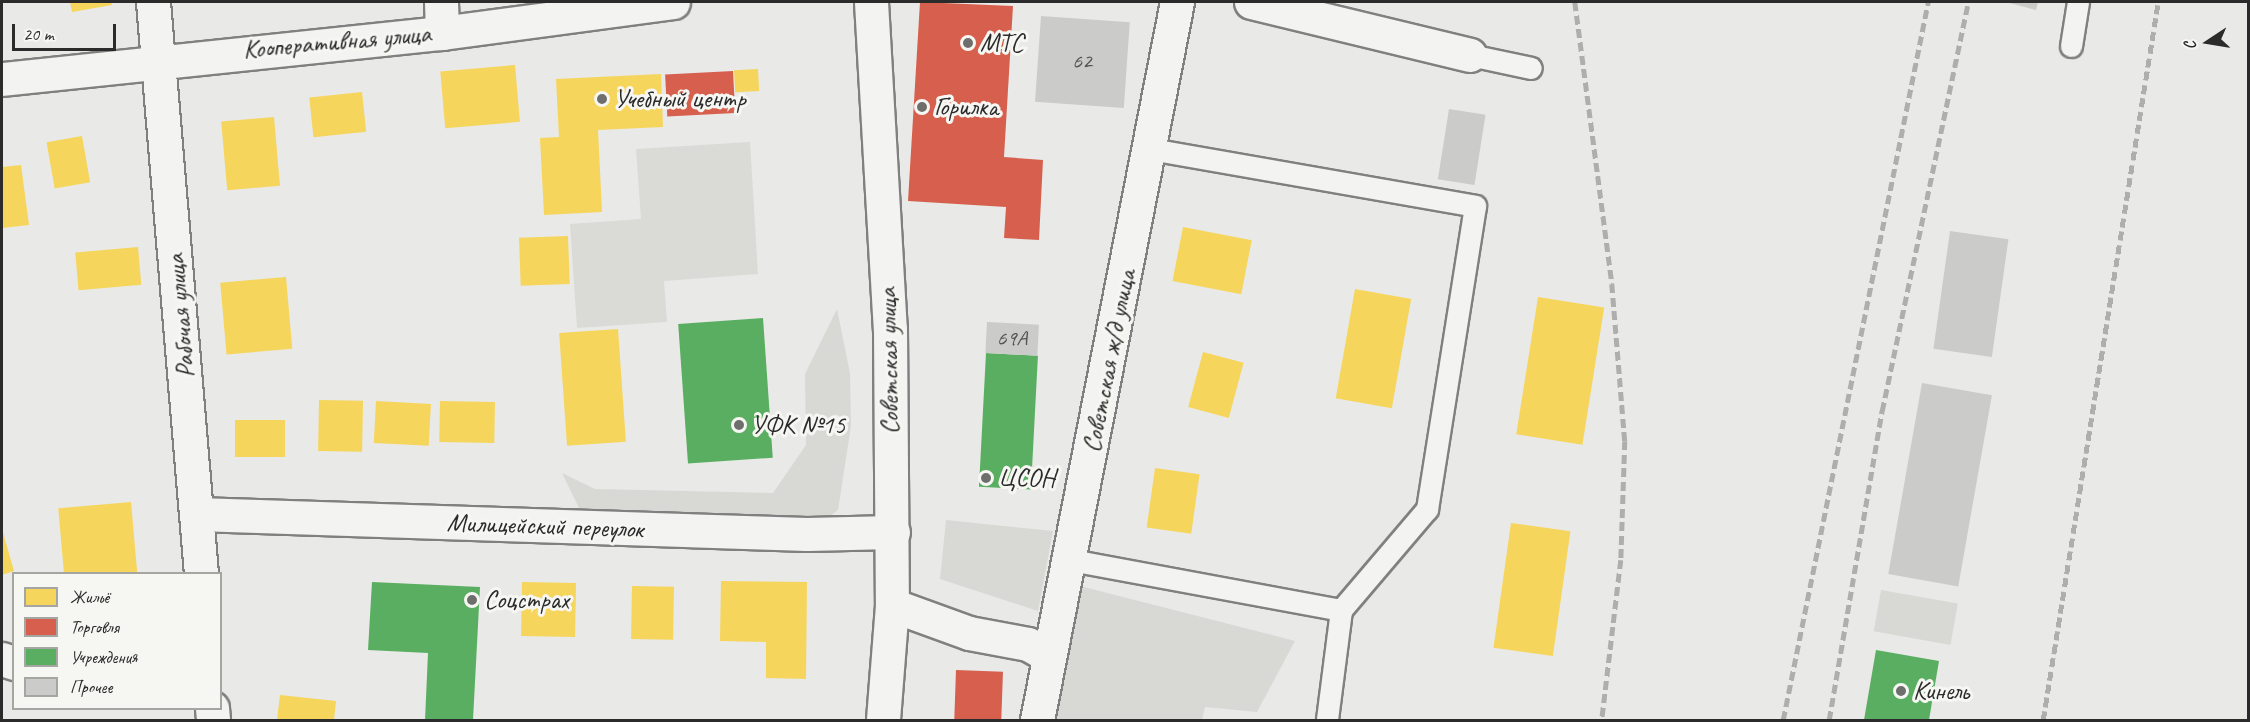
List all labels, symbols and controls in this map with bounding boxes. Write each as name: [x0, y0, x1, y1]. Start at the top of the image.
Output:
scale bar: [15, 12, 118, 50]
north arrow: [2178, 12, 2238, 72]
street label: Кооперативная улица: [241, 18, 433, 66]
text: 20 m: [23, 23, 54, 45]
place label: МТС: [980, 27, 1023, 59]
marker: МТС: [961, 36, 975, 50]
text: С: [2180, 40, 2201, 52]
house number: 62: [1072, 49, 1092, 75]
place label: Учебный центр: [614, 83, 746, 115]
place label: Горилка: [934, 91, 998, 123]
marker: Учебный центр: [595, 92, 609, 106]
marker: Горилка: [915, 100, 929, 114]
street label: Рабочая улица: [160, 252, 202, 380]
street label: Советская ж/д улица: [1076, 266, 1142, 456]
street label: Советская улица: [872, 286, 906, 436]
house number: 69А: [997, 326, 1027, 352]
place label: УФК №15: [751, 409, 845, 441]
marker: УФК №15: [732, 418, 746, 432]
place label: ЦСОН: [998, 462, 1055, 494]
marker: ЦСОН: [979, 471, 993, 485]
street label: Милицейский переулок: [446, 507, 644, 545]
legend: [12, 572, 222, 710]
place label: Соцстрах: [484, 584, 569, 616]
text: Жильё: [70, 586, 109, 608]
marker: Соцстрах: [465, 593, 479, 607]
text: Торговля: [70, 616, 119, 638]
text: Учреждения: [70, 646, 137, 668]
place label: Кинель: [1913, 675, 1969, 707]
text: Прочее: [70, 676, 112, 698]
marker: Кинель: [1894, 684, 1908, 698]

